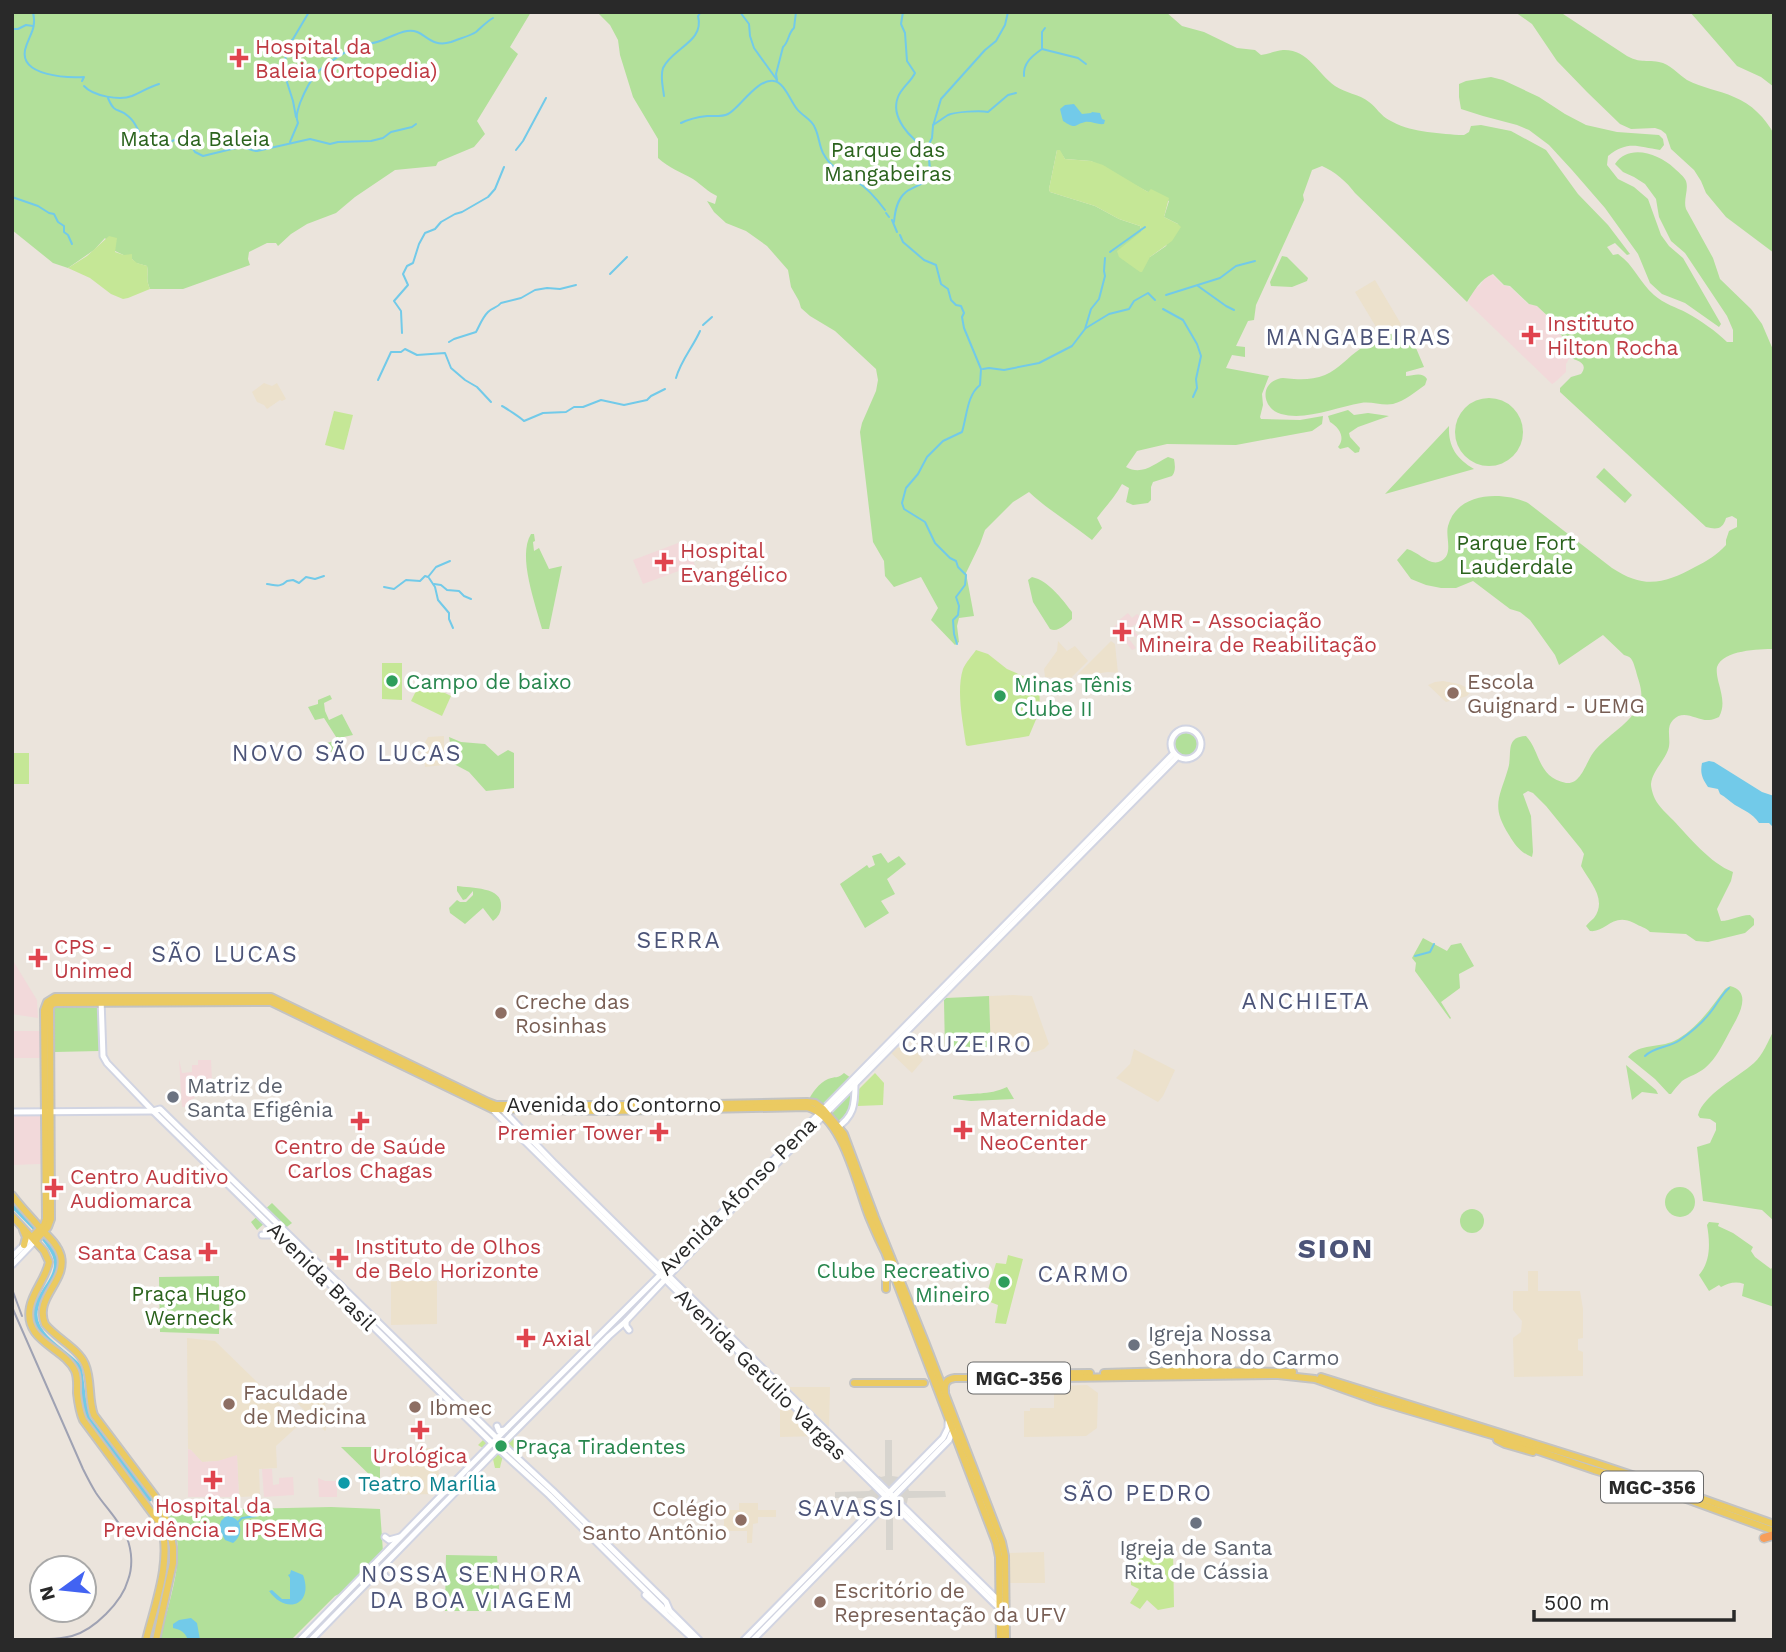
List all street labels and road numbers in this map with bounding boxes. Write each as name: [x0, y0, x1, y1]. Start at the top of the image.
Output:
street label: Avenida do Contorno: [507, 1092, 721, 1117]
street label: Avenida Afonso Pena: [653, 1112, 821, 1280]
street label: Avenida Brasil: [262, 1216, 382, 1336]
street label: Avenida Getúlio Vargas: [670, 1283, 852, 1465]
road number: MGC-356: [968, 1362, 1070, 1394]
road number: MGC-356: [1601, 1471, 1703, 1502]

